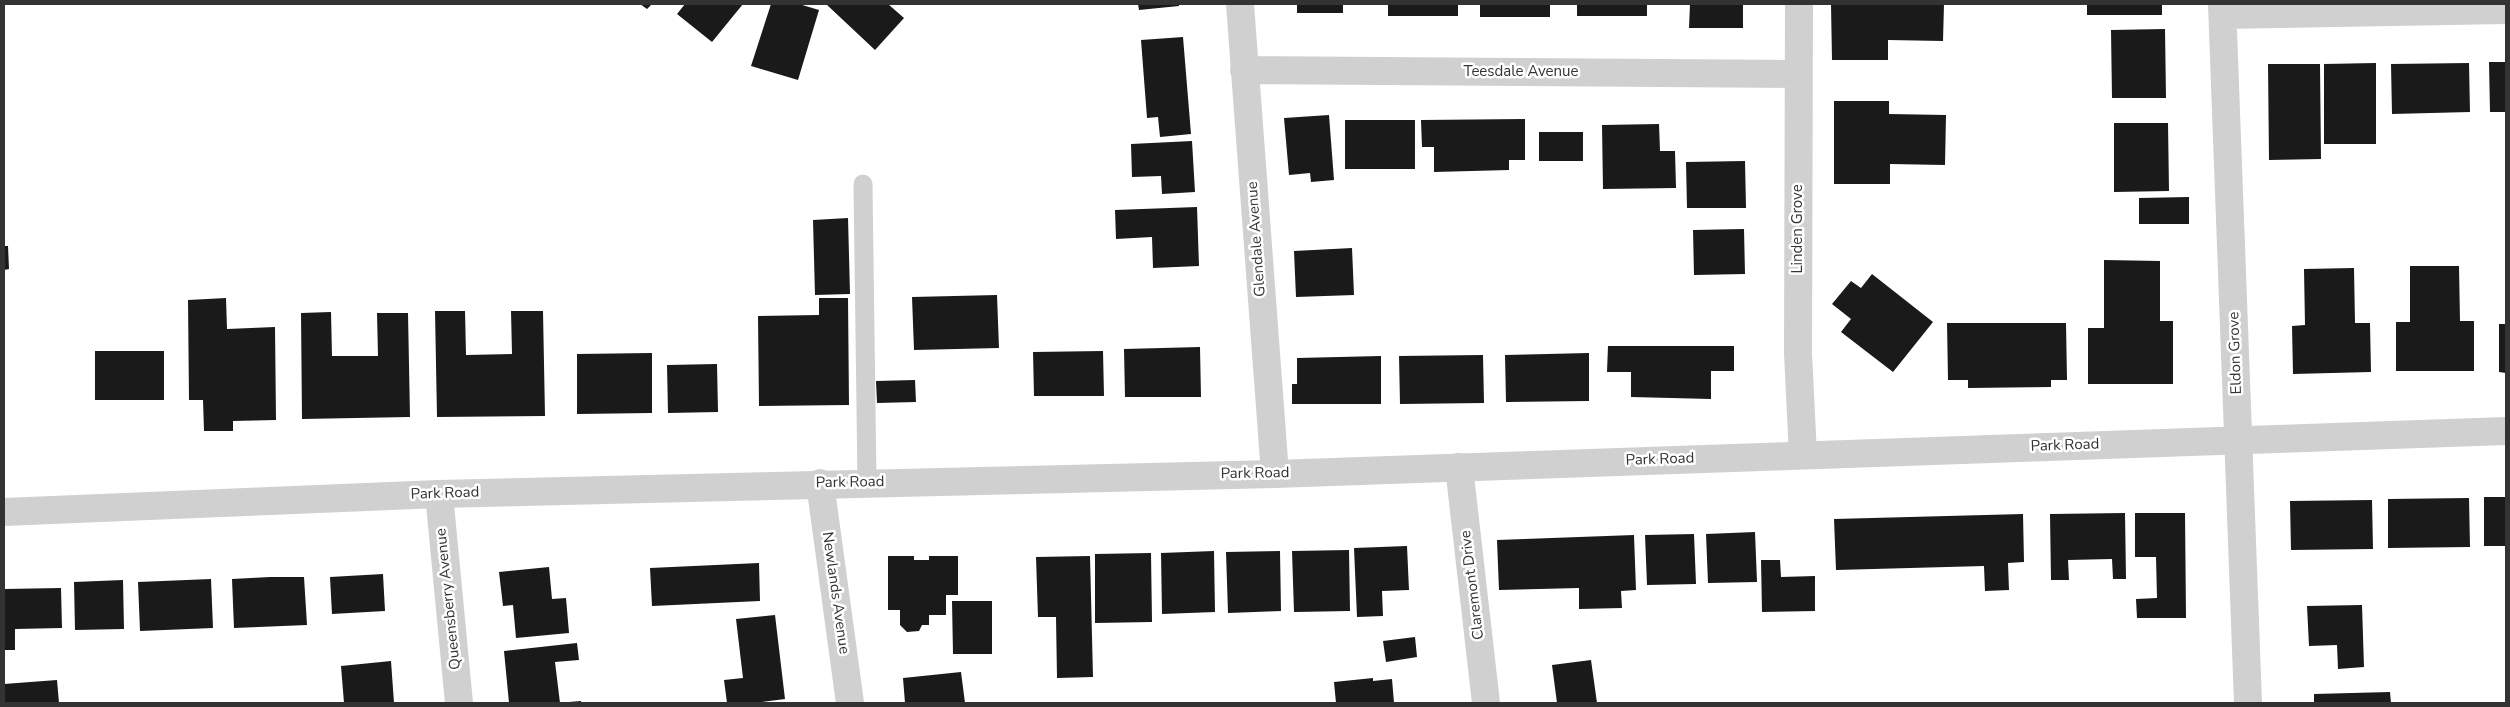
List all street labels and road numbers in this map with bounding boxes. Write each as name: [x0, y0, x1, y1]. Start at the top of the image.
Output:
street label: Teesdale Avenue: [1463, 63, 1579, 81]
street label: Glendale Avenue: [1244, 181, 1270, 297]
street label: Linden Grove: [1789, 184, 1807, 274]
street label: Eldon Grove: [2226, 311, 2246, 395]
street label: Park Road: [2030, 436, 2100, 456]
street label: Park Road: [1625, 450, 1695, 470]
street label: Park Road: [1220, 464, 1290, 484]
street label: Park Road: [815, 473, 885, 493]
street label: Park Road: [410, 484, 480, 504]
street label: Queensberry Avenue: [433, 527, 465, 671]
street label: Claremont Drive: [1457, 529, 1489, 641]
street label: Newlands Avenue: [818, 531, 852, 655]

